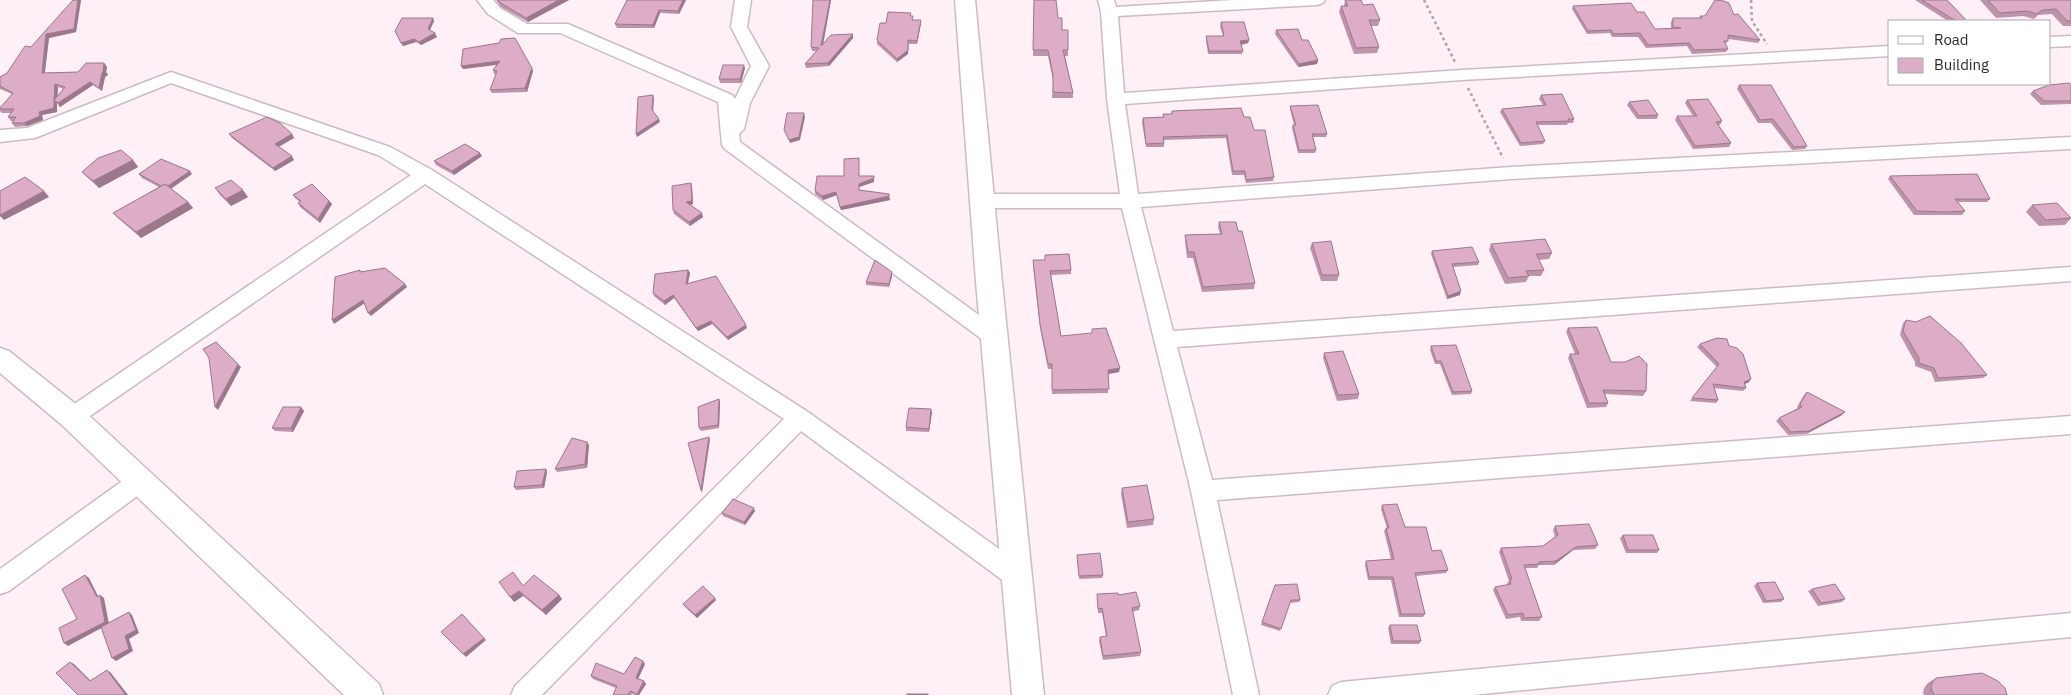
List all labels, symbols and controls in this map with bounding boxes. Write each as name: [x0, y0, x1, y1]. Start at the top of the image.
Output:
legend: [1888, 20, 2051, 85]
text: Road: [1934, 30, 1969, 49]
text: Building: [1934, 55, 1989, 74]

